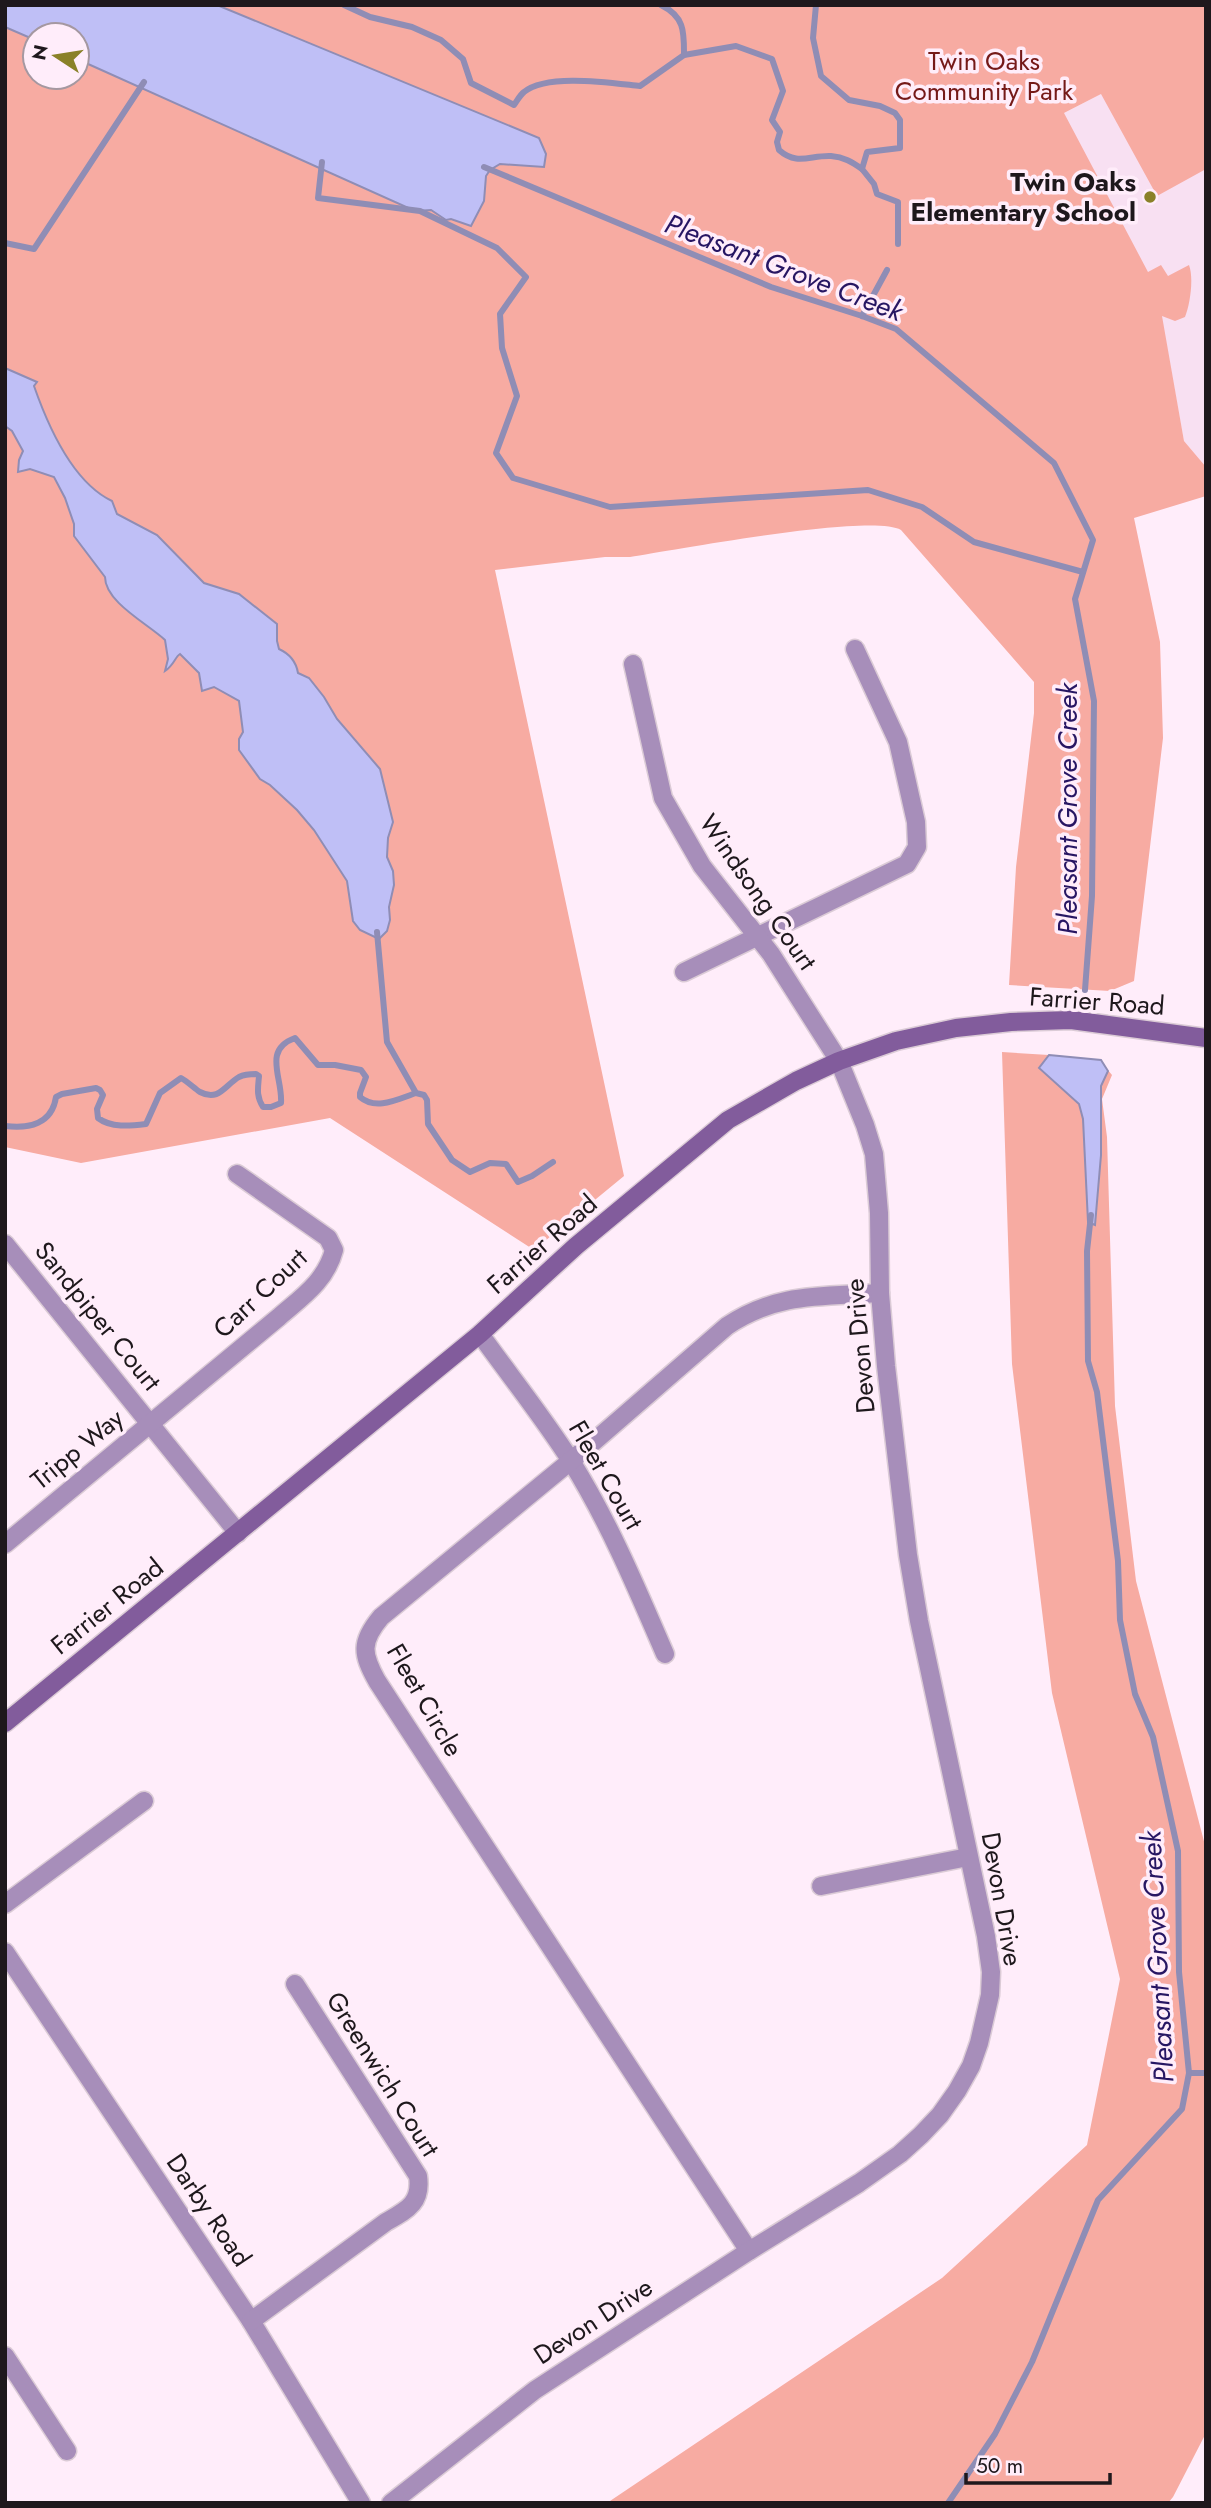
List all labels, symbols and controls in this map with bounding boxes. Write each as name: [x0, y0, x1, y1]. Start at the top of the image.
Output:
north arrow: [21, 21, 91, 91]
text: N: [25, 42, 55, 63]
park label: Twin Oaks Community Park: [895, 42, 1074, 110]
place label: Twin Oaks Elementary School: [911, 163, 1136, 231]
marker: Twin Oaks Elementary School: [1142, 189, 1158, 205]
water label: Pleasant Grove Creek: [659, 203, 910, 332]
water label: Pleasant Grove Creek: [1047, 682, 1088, 935]
street label: Windsong Court: [690, 806, 826, 978]
street label: Farrier Road: [1028, 977, 1166, 1025]
street label: Farrier Road: [478, 1185, 606, 1303]
street label: Sandpiper Court: [26, 1233, 171, 1399]
street label: Carr Court: [204, 1239, 316, 1347]
street label: Devon Drive: [835, 1277, 885, 1415]
street label: Tripp Way: [22, 1399, 132, 1498]
street label: Fleet Court: [559, 1413, 653, 1537]
street label: Farrier Road: [42, 1549, 172, 1663]
street label: Fleet Circle: [377, 1637, 473, 1763]
street label: Devon Drive: [972, 1829, 1032, 1969]
water label: Pleasant Grove Creek: [1130, 1829, 1185, 2084]
street label: Greenwich Court: [317, 1984, 449, 2164]
street label: Darby Road: [157, 2146, 261, 2274]
street label: Devon Drive: [526, 2268, 660, 2374]
scale bar: [966, 2442, 1110, 2486]
text: 50 m: [976, 2451, 1023, 2481]

